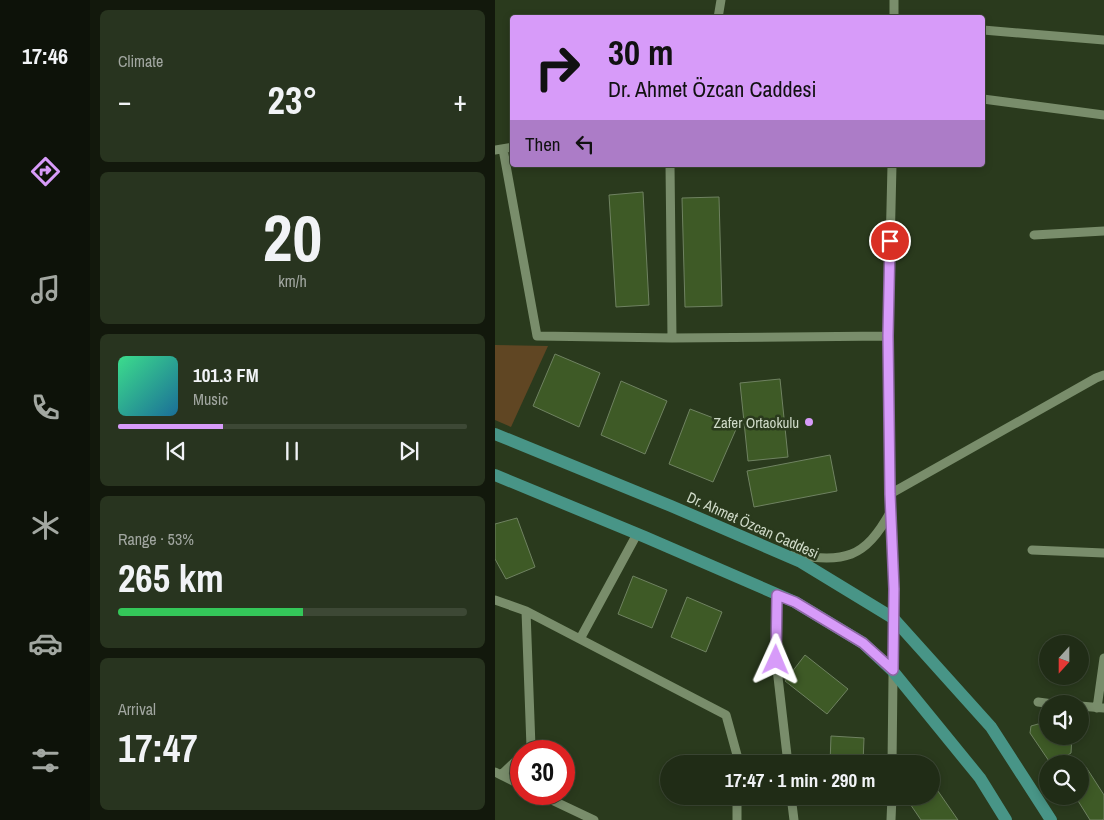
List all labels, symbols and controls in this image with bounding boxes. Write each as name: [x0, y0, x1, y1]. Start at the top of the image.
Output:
text: 30 m: [608, 29, 673, 76]
icon: right: [525, 35, 590, 100]
text: 17:46: [22, 41, 68, 71]
text: Climate: [118, 50, 163, 72]
text: Dr. Ahmet Özcan Caddesi: [608, 74, 817, 104]
text: 23°: [268, 75, 317, 126]
text: −: [118, 82, 131, 120]
text: +: [454, 82, 467, 120]
icon: left: [571, 130, 599, 158]
text: Then: [525, 131, 561, 157]
icon: directions: [28, 154, 63, 189]
text: 20: [263, 194, 322, 281]
pin: [869, 220, 911, 262]
icon: arrive: [876, 227, 904, 255]
text: km/h: [278, 270, 307, 292]
icon: music: [28, 272, 63, 307]
text: 101.3 FM: [193, 362, 259, 388]
text: Music: [193, 388, 228, 410]
icon: phone: [28, 390, 63, 425]
place label: Zafer Ortaokulu: [714, 412, 799, 433]
marker: Zafer Ortaokulu: [803, 416, 815, 428]
icon: previous: [162, 437, 190, 465]
icon: pause: [278, 437, 306, 465]
icon: next: [395, 437, 423, 465]
street label: Dr. Ahmet Özcan Caddesi: [684, 486, 822, 564]
icon: climate: [28, 508, 63, 543]
text: Range · 53%: [118, 528, 194, 550]
text: 265 km: [118, 553, 224, 604]
icon: car: [28, 626, 63, 661]
position arrow: [749, 633, 801, 685]
north arrow: [1039, 635, 1089, 685]
map controls: [1039, 635, 1089, 805]
button: sound: [1039, 695, 1089, 745]
text: Arrival: [118, 698, 156, 720]
text: 17:47: [118, 723, 198, 774]
speed limit sign: 30: [510, 740, 575, 805]
icon: filters: [28, 743, 63, 778]
button: search: [1039, 755, 1089, 805]
text: 17:47 · 1 min · 290 m: [725, 767, 875, 793]

